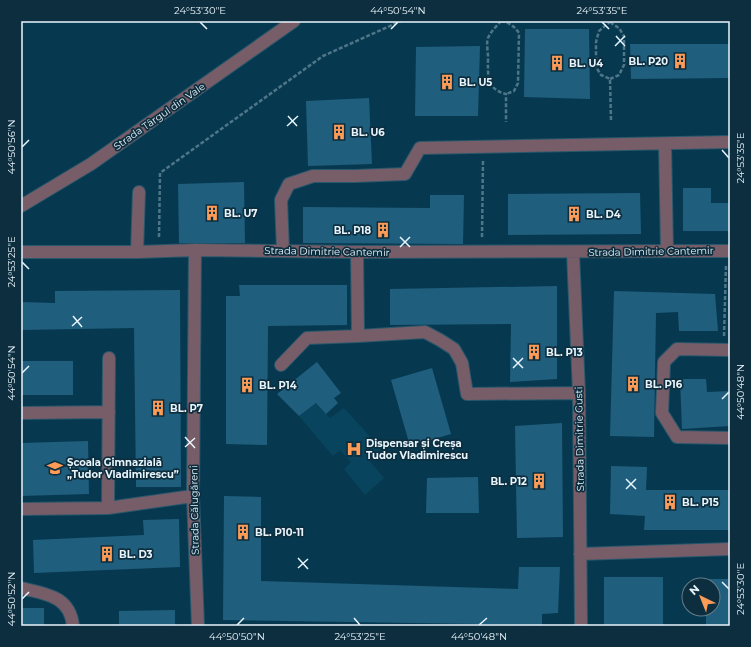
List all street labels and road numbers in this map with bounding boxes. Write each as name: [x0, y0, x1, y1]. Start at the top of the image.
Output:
street label: Strada Târgul din Vale: [111, 80, 208, 153]
street label: Strada Dimitrie Cantemir: [264, 244, 390, 259]
street label: Strada Dimitrie Cantemir: [588, 244, 714, 259]
street label: Strada Dimitrie Gusti: [572, 387, 587, 491]
street label: Strada Călugăreni: [187, 465, 202, 555]

